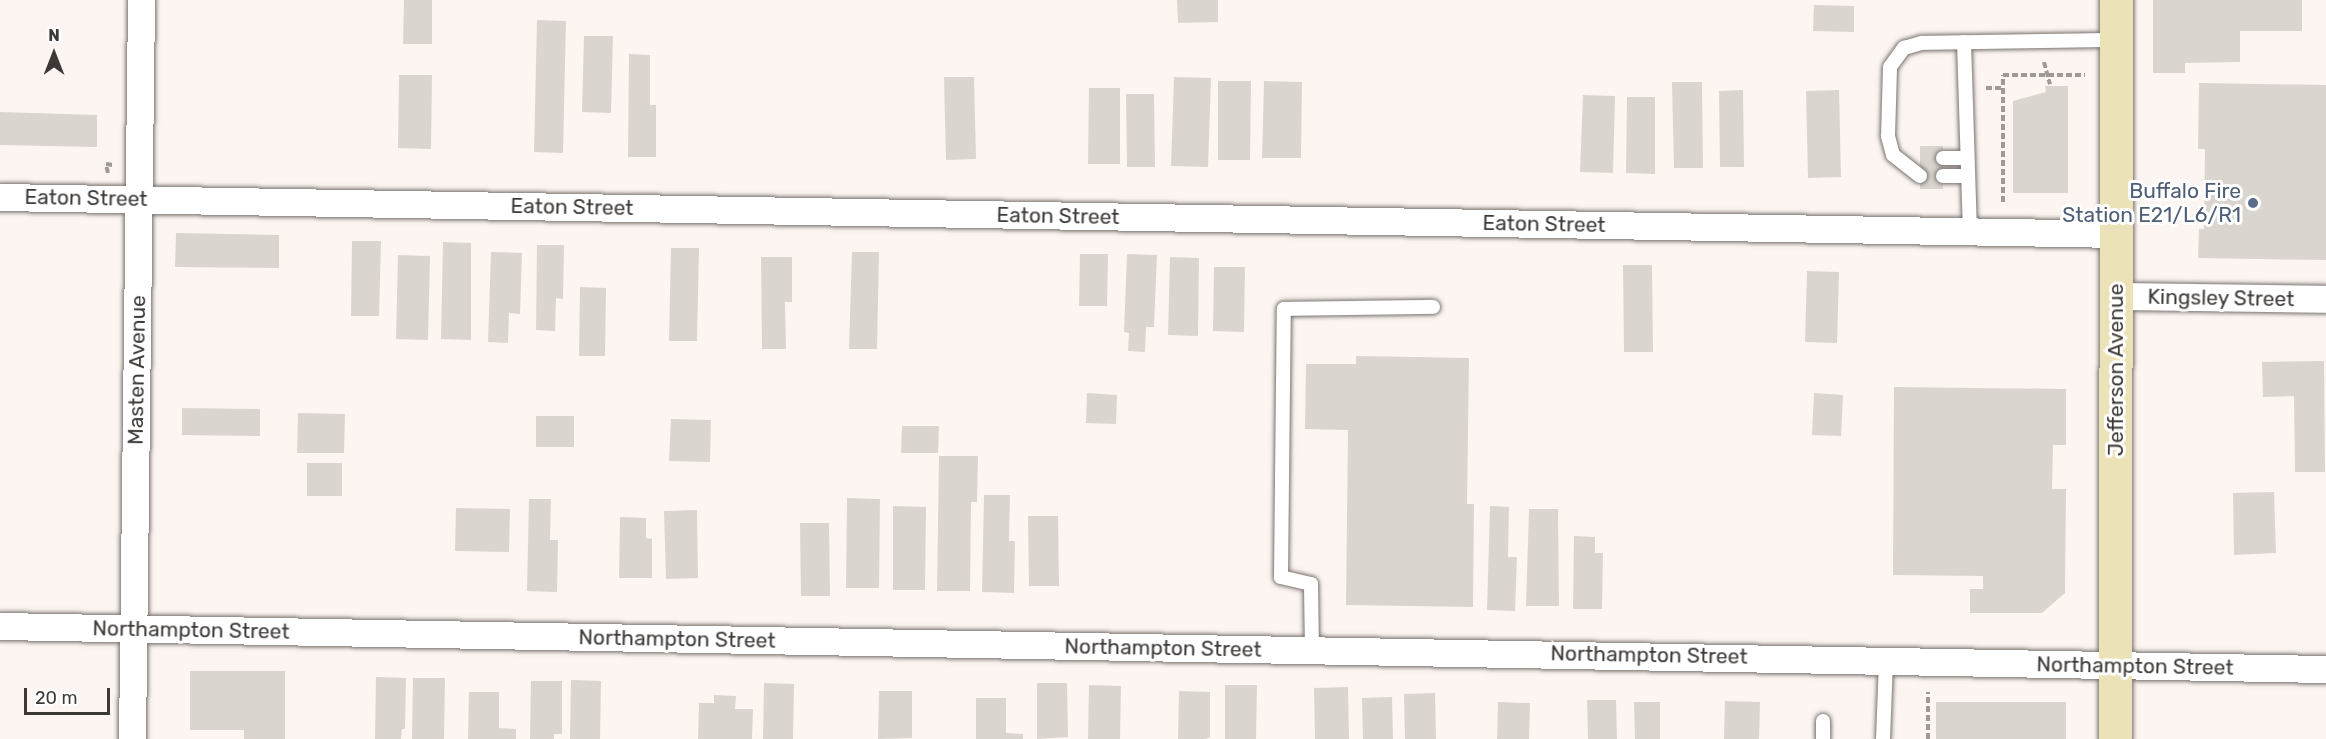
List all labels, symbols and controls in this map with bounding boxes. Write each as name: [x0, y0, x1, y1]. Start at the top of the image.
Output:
north arrow: [24, 24, 84, 84]
text: N: [48, 26, 60, 45]
place label: Buffalo Fire Station E21/L6/R1: [2062, 178, 2241, 228]
street label: Eaton Street: [24, 184, 148, 212]
street label: Eaton Street: [510, 193, 634, 221]
marker: Buffalo Fire Station E21/L6/R1: [2246, 196, 2260, 210]
street label: Eaton Street: [996, 202, 1120, 230]
street label: Eaton Street: [1482, 210, 1606, 238]
street label: Jefferson Avenue: [2103, 283, 2129, 457]
street label: Kingsley Street: [2147, 284, 2295, 312]
street label: Masten Avenue: [123, 295, 151, 445]
street label: Northampton Street: [92, 616, 290, 644]
street label: Northampton Street: [578, 625, 776, 653]
street label: Northampton Street: [1064, 634, 1262, 662]
street label: Northampton Street: [1550, 641, 1748, 669]
street label: Northampton Street: [2036, 652, 2234, 680]
scale bar: [27, 676, 112, 714]
text: 20 m: [35, 687, 77, 709]

